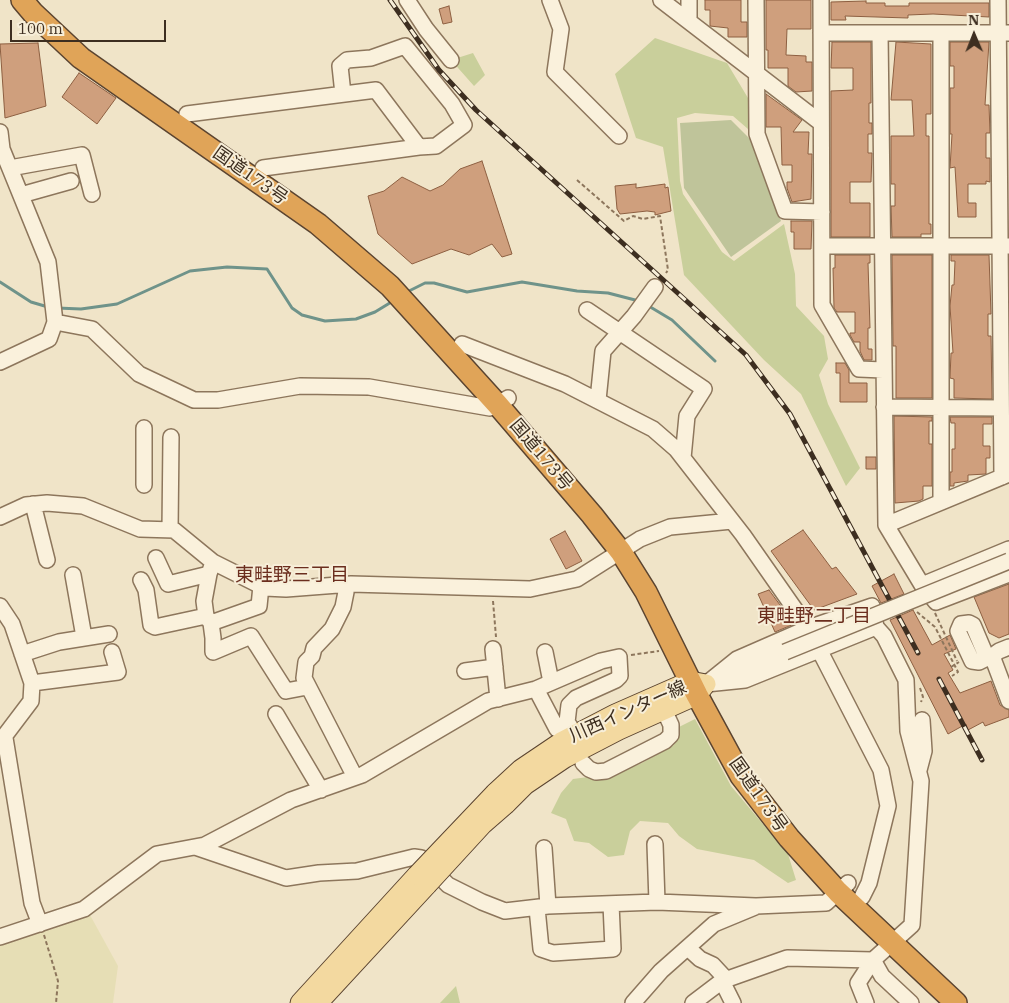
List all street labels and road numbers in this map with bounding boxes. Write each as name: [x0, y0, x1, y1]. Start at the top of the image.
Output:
street label: 国道173号: [208, 142, 292, 210]
street label: 国道173号: [505, 415, 577, 495]
street label: 川西インター線: [566, 677, 690, 747]
street label: 国道173号: [724, 753, 792, 837]

